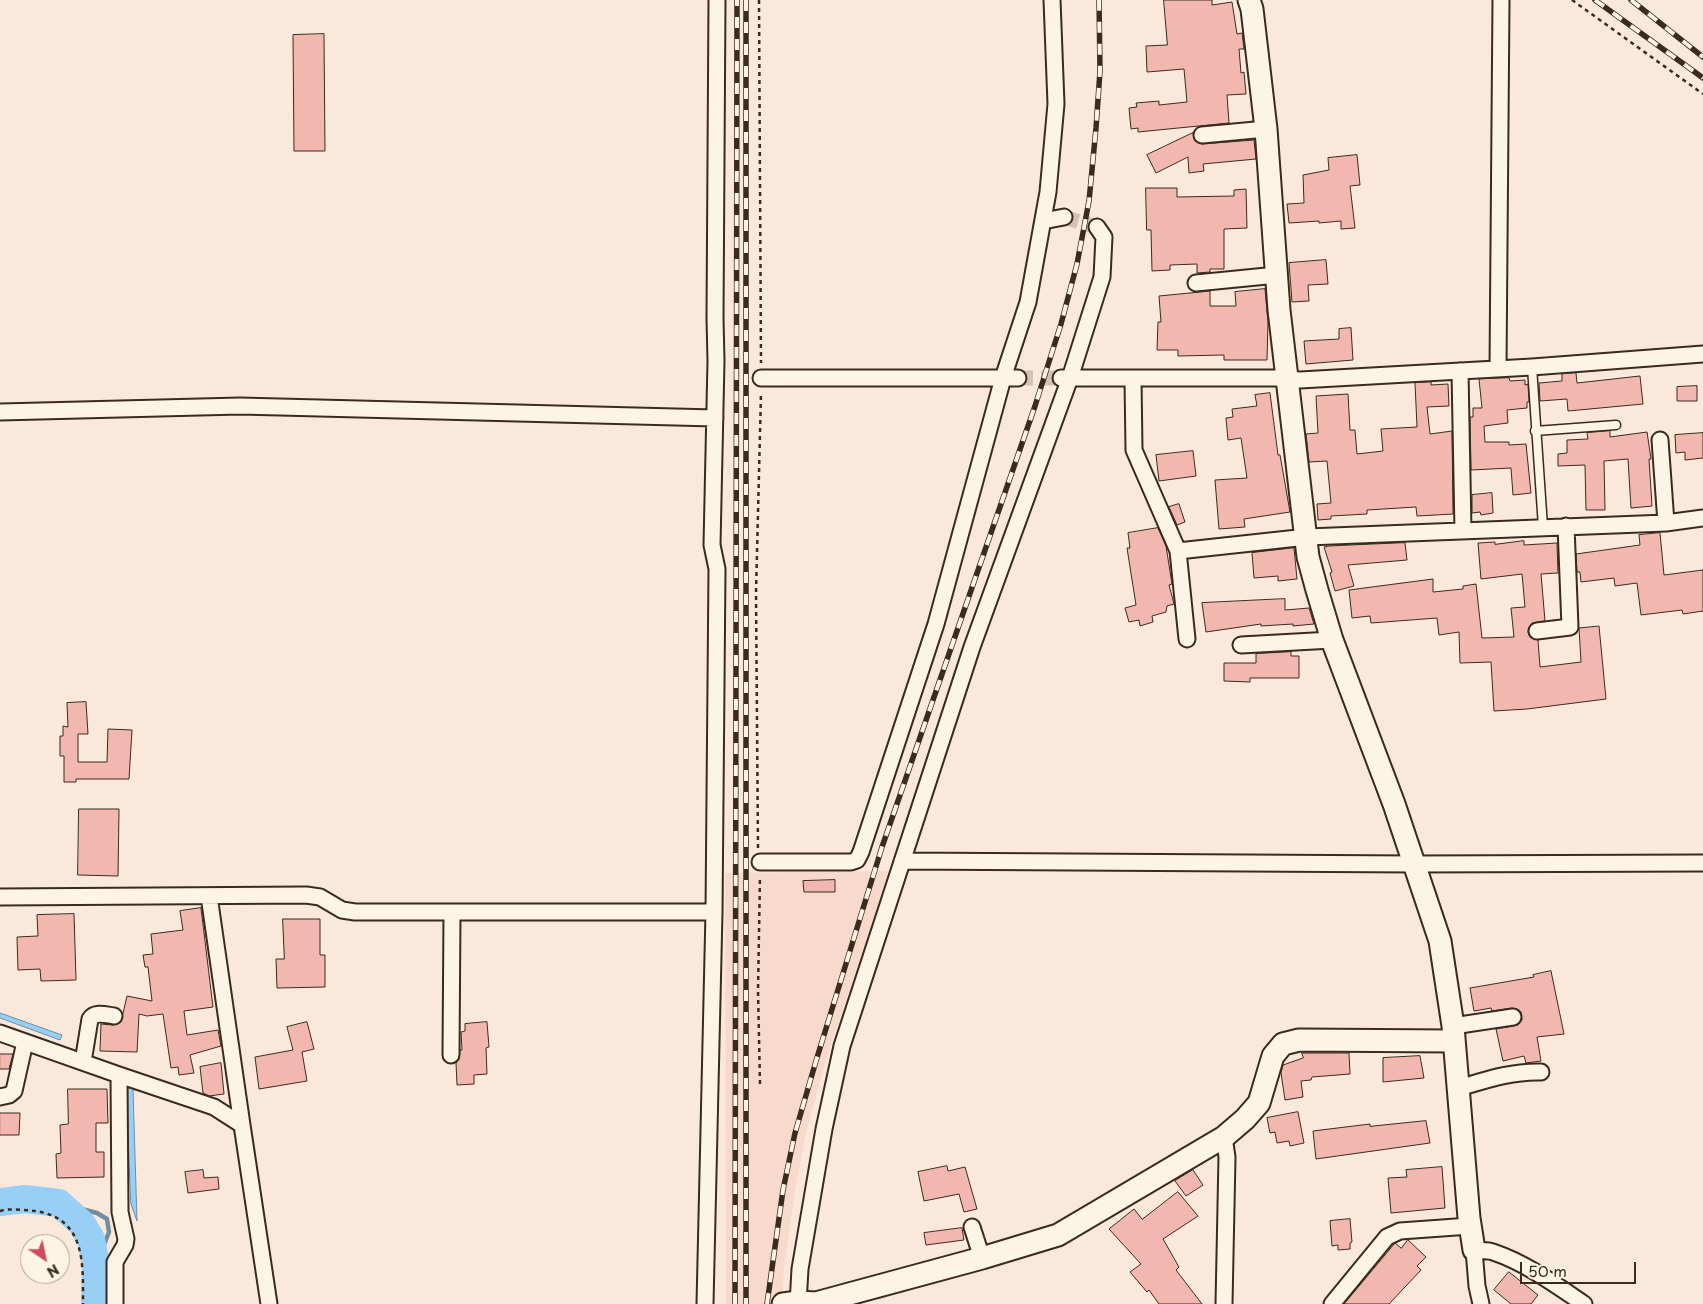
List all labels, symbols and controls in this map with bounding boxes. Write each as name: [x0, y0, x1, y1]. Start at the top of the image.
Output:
north arrow: [20, 1234, 70, 1284]
scale bar: [1523, 1252, 1639, 1284]
text: N: [43, 1259, 64, 1283]
text: 50 m: [1528, 1259, 1567, 1282]

